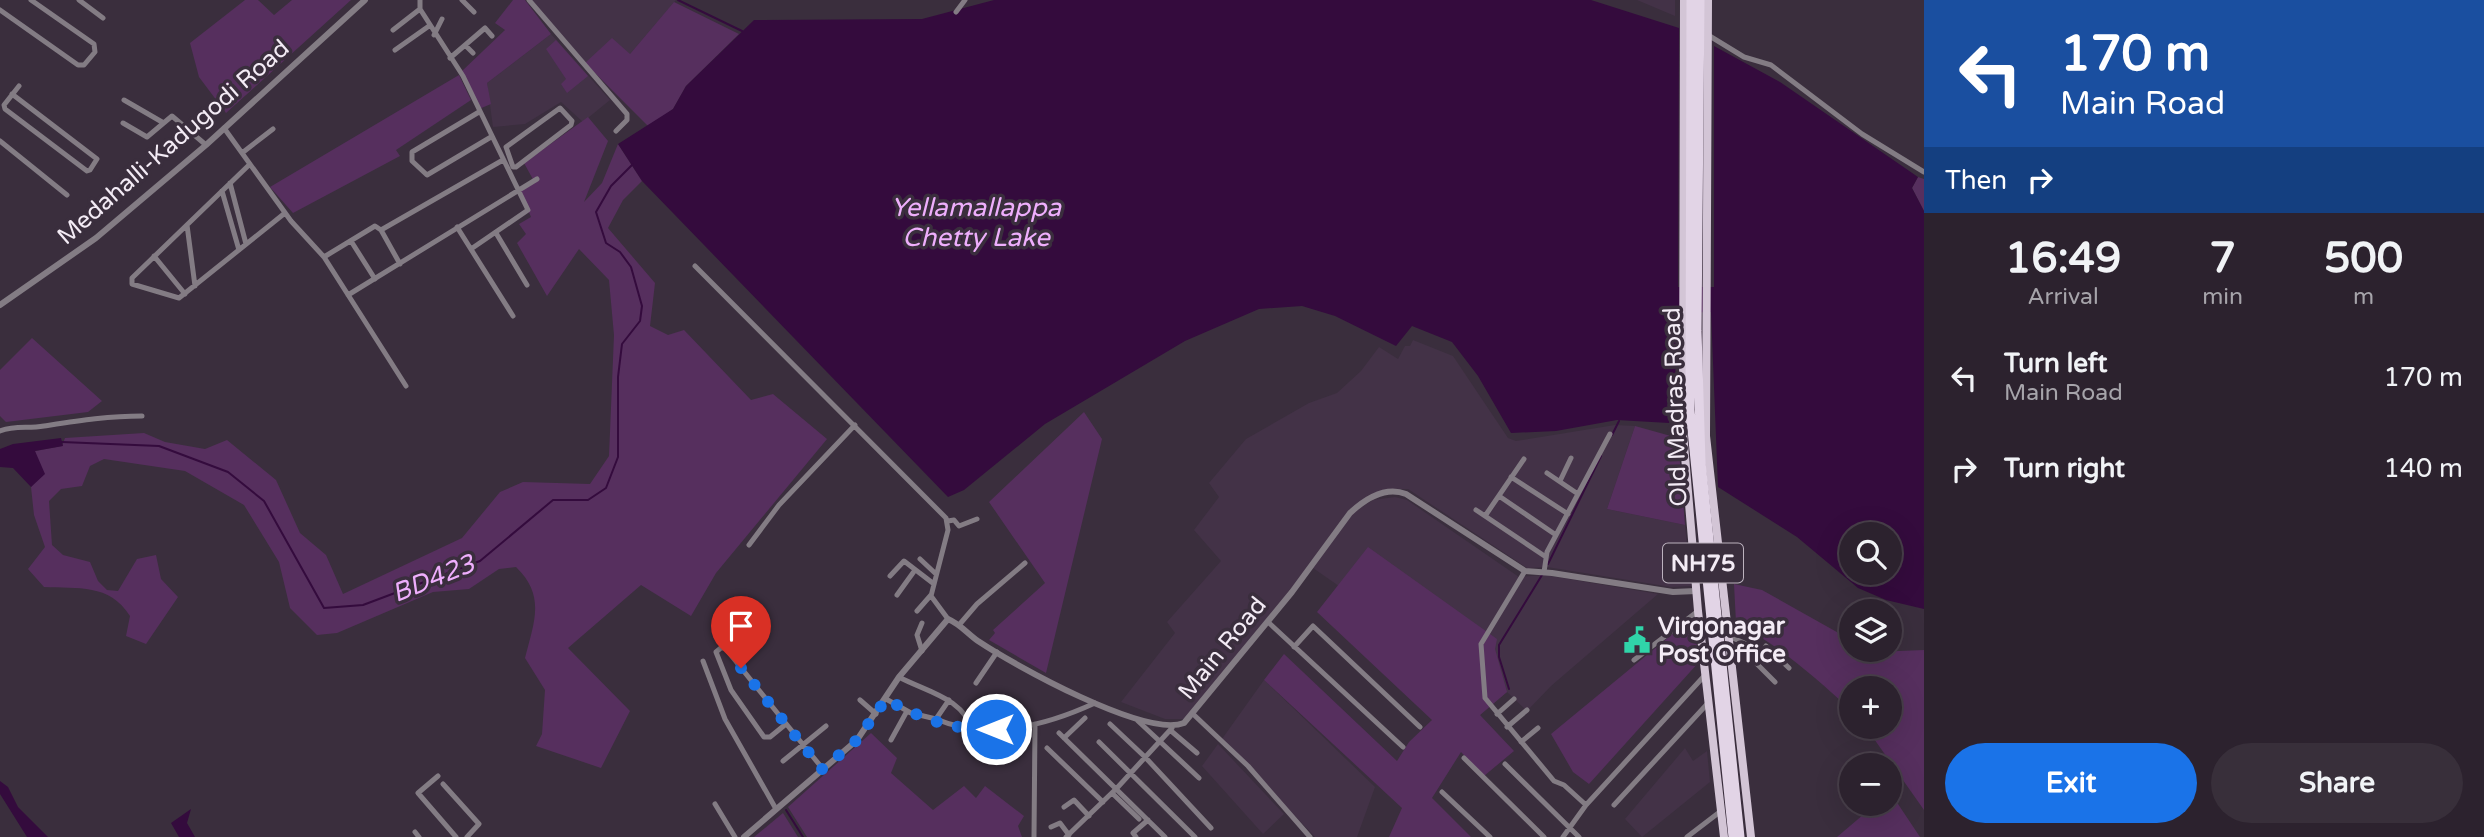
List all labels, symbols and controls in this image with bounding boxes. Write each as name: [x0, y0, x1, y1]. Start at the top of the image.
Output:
text: 170 m: [2060, 25, 2210, 84]
icon: left: [1945, 28, 2036, 119]
street label: Medahalli-Kadugodi Road: [52, 34, 295, 251]
text: Main Road: [2060, 85, 2225, 123]
icon: right: [2021, 161, 2059, 199]
text: Then: [1945, 165, 2007, 196]
water label: Yellamallappa Chetty Lake: [891, 192, 1063, 253]
text: 16:49: [2005, 233, 2121, 284]
text: 7: [2209, 233, 2236, 284]
text: 500: [2324, 233, 2403, 284]
text: Arrival: [2028, 283, 2099, 311]
text: min: [2202, 283, 2243, 311]
text: m: [2353, 283, 2374, 311]
street label: Old Madras Road: [1658, 307, 1693, 507]
text: Turn left: [2004, 348, 2107, 379]
icon: left: [1945, 359, 1983, 397]
text: 170 m: [2383, 362, 2463, 393]
text: Main Road: [2004, 379, 2123, 407]
icon: right: [1945, 450, 1983, 488]
text: Turn right: [2004, 453, 2125, 484]
text: 140 m: [2383, 453, 2463, 484]
map controls: [1839, 522, 1902, 816]
button: search: [1839, 522, 1902, 585]
road number: NH75: [1663, 544, 1743, 582]
water label: BD423: [387, 547, 481, 609]
street label: Main Road: [1172, 591, 1273, 706]
pin: [711, 596, 771, 668]
button: layers: [1839, 599, 1902, 662]
icon: arrive: [722, 607, 760, 645]
place label: Virgonagar Post Office: [1658, 612, 1786, 669]
public building icon: Virgonagar Post Office: [1622, 625, 1652, 655]
button: +: [1839, 676, 1902, 739]
position arrow: [959, 692, 1033, 766]
button: Exit: [1945, 743, 2197, 823]
button: Share: [2211, 743, 2463, 823]
button: −: [1839, 753, 1902, 816]

